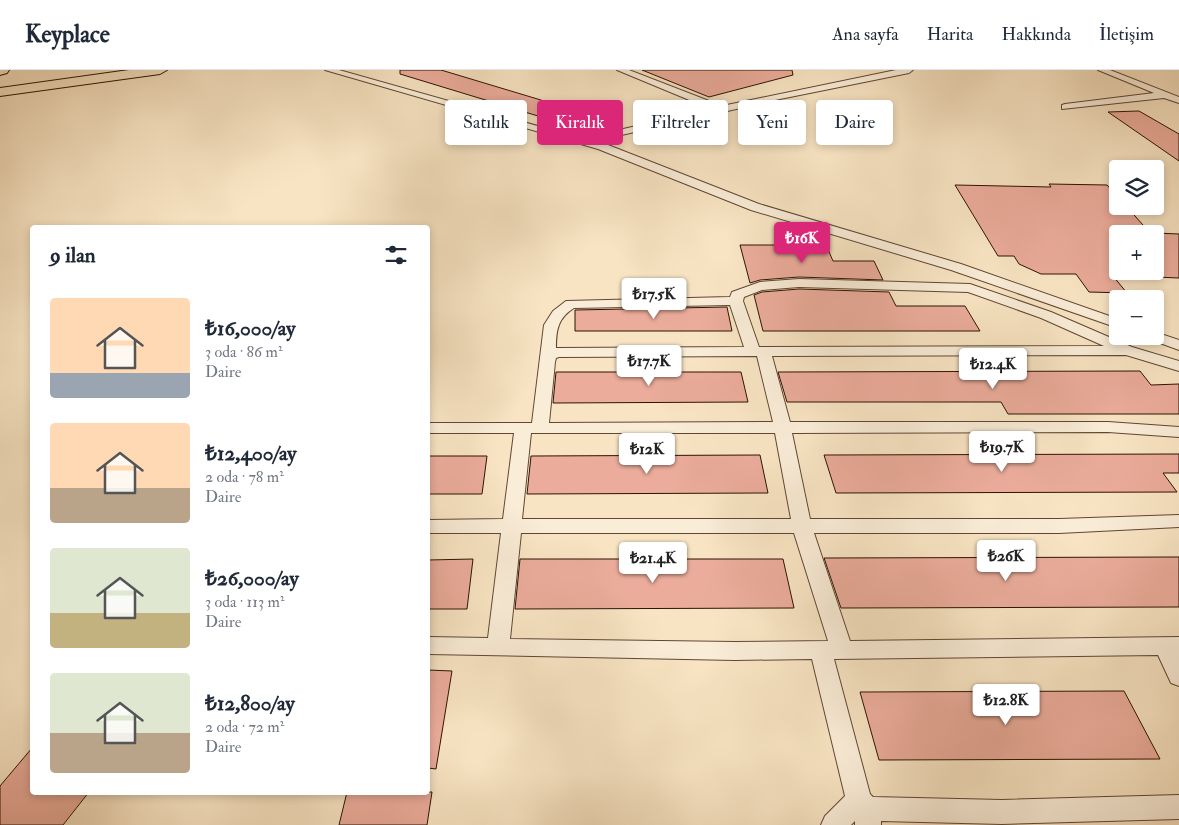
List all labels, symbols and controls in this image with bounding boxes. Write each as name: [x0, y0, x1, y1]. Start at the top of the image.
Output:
text: Keyplace: [25, 19, 110, 50]
text: Ana sayfa: [832, 23, 899, 46]
text: Harita: [927, 23, 974, 46]
text: Hakkında: [1002, 23, 1071, 46]
text: İletişim: [1099, 23, 1154, 46]
chip: Satılık: [445, 100, 527, 145]
chip: Kiralık: [537, 100, 623, 145]
chip: Filtreler: [633, 100, 728, 145]
chip: Yeni: [738, 100, 806, 145]
chip: Daire: [816, 100, 893, 145]
map controls: [1109, 160, 1164, 345]
button: layers: [1109, 160, 1164, 215]
pin: ₺16K: [772, 222, 832, 264]
button: +: [1109, 225, 1164, 280]
text: ₺16K: [785, 228, 819, 248]
icon: filters: [382, 241, 410, 269]
text: 9 ilan: [50, 242, 96, 269]
pin: ₺17.5K: [613, 278, 695, 320]
text: ₺17.5K: [633, 284, 675, 304]
button: −: [1109, 290, 1164, 345]
text: ₺16,000/ay: [205, 315, 295, 342]
icon: home: [90, 318, 150, 378]
text: 3 oda · 86 m²: [205, 342, 282, 362]
pin: ₺17.7K: [608, 344, 690, 387]
pin: ₺12.4K: [952, 348, 1034, 390]
text: ₺17.7K: [628, 351, 670, 371]
text: ₺12.4K: [970, 354, 1016, 374]
text: Daire: [205, 362, 241, 382]
pin: ₺19.7K: [961, 430, 1043, 473]
pin: ₺12K: [617, 432, 677, 475]
text: ₺19.7K: [980, 437, 1024, 457]
text: ₺12K: [630, 439, 664, 459]
text: ₺12,400/ay: [205, 440, 297, 467]
icon: home: [90, 443, 150, 503]
text: 2 oda · 78 m²: [205, 467, 284, 487]
text: Daire: [205, 487, 241, 507]
pin: ₺26K: [976, 540, 1036, 582]
pin: ₺21.4K: [612, 542, 694, 584]
text: ₺26K: [988, 546, 1024, 566]
text: ₺21.4K: [630, 548, 676, 568]
text: ₺26,000/ay: [205, 565, 299, 592]
icon: home: [90, 568, 150, 628]
text: 3 oda · 113 m²: [205, 592, 284, 612]
text: Daire: [205, 612, 241, 632]
pin: ₺12.8K: [965, 684, 1047, 726]
text: ₺12,800/ay: [205, 690, 295, 717]
text: ₺12.8K: [984, 690, 1028, 710]
icon: home: [90, 693, 150, 753]
text: 2 oda · 72 m²: [205, 717, 284, 737]
text: Daire: [205, 737, 241, 757]

